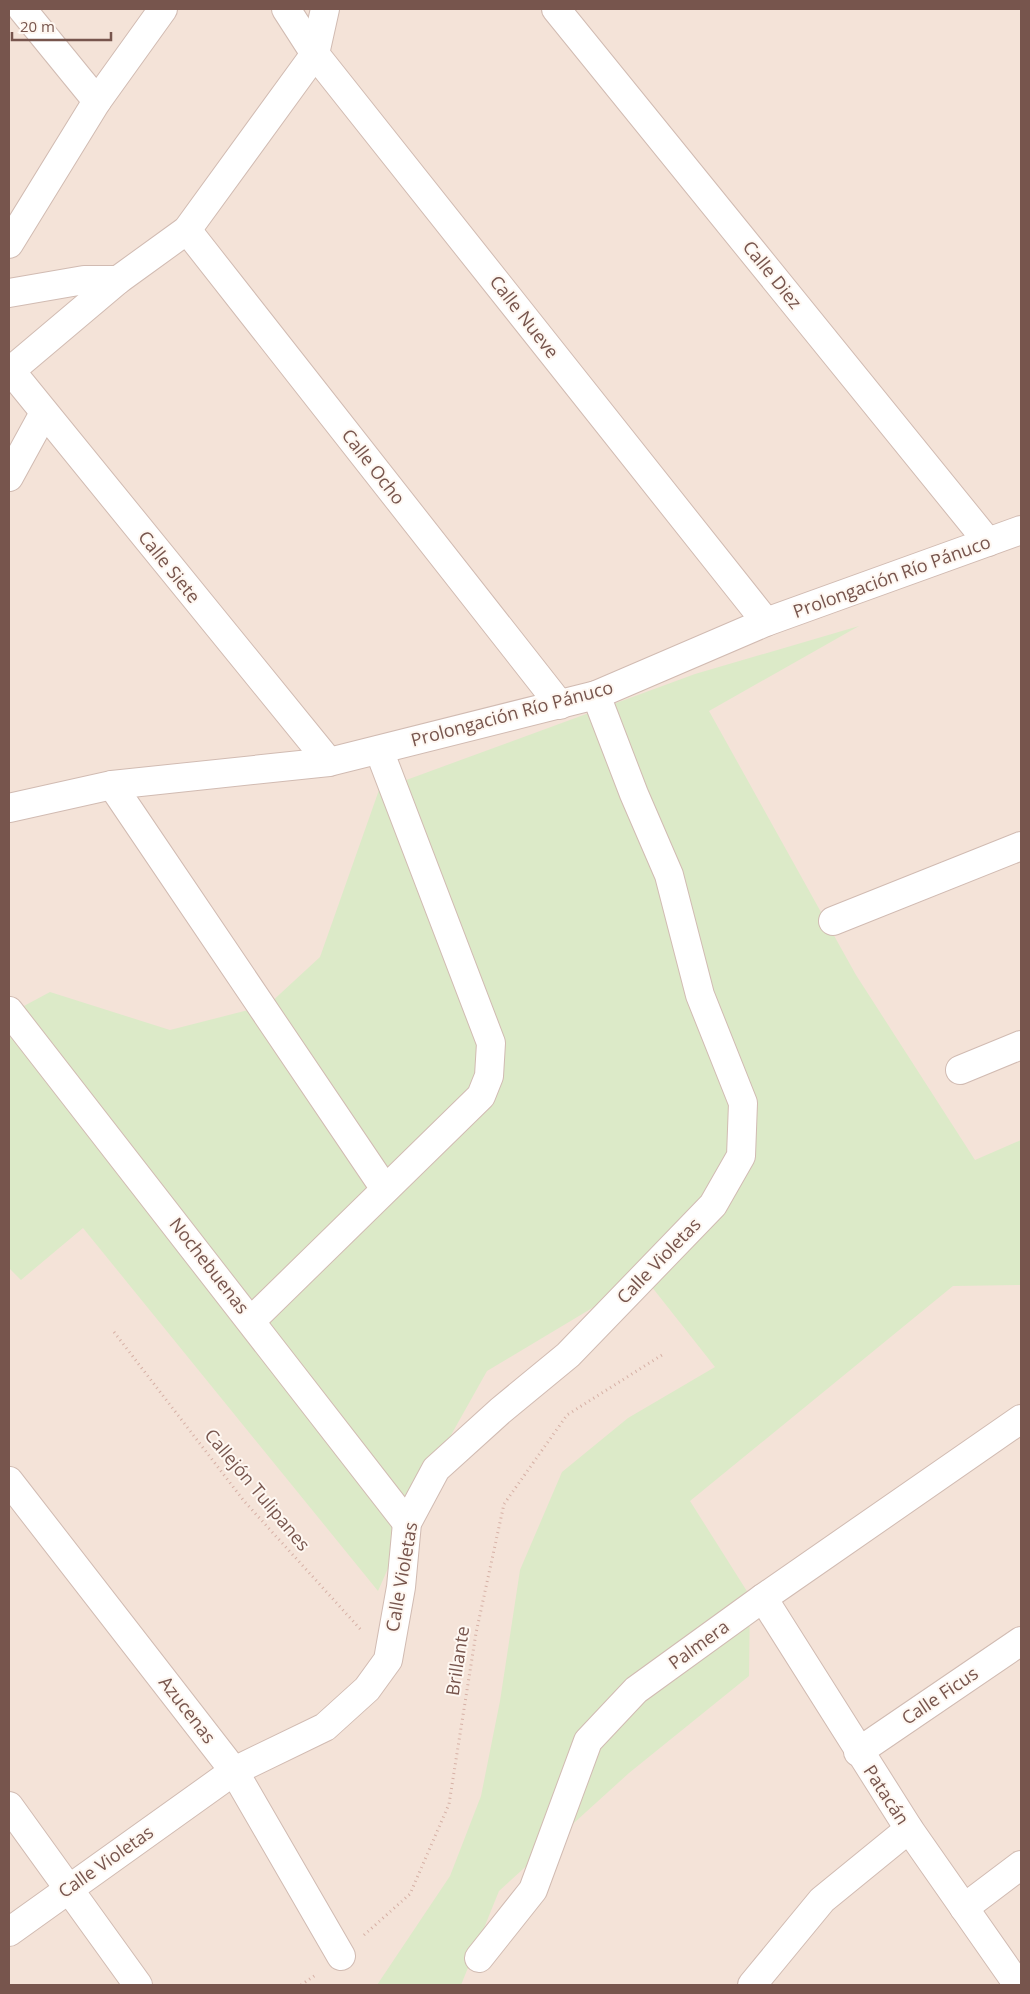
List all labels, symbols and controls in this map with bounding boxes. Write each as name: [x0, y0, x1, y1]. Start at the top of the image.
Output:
scale bar: [12, 10, 111, 42]
text: 20 m: [20, 16, 55, 36]
street label: Calle Diez: [738, 235, 808, 314]
street label: Calle Nueve: [485, 270, 565, 363]
street label: Calle Ocho: [337, 424, 411, 509]
street label: Calle Siete: [133, 525, 206, 607]
street label: Prolongación Río Pánuco: [790, 529, 994, 623]
street label: Prolongación Río Pánuco: [408, 674, 616, 752]
street label: Nochebuenas: [165, 1212, 255, 1318]
street label: Calle Violetas: [611, 1212, 705, 1309]
street label: Callejón Tulipanes: [200, 1423, 316, 1555]
street label: Calle Violetas: [380, 1520, 422, 1634]
street label: Palmera: [663, 1614, 734, 1674]
street label: Brillante: [440, 1624, 474, 1697]
street label: Calle Ficus: [897, 1661, 982, 1730]
street label: Azucenas: [154, 1671, 222, 1748]
street label: Patacán: [859, 1760, 915, 1829]
street label: Calle Violetas: [53, 1820, 158, 1903]

